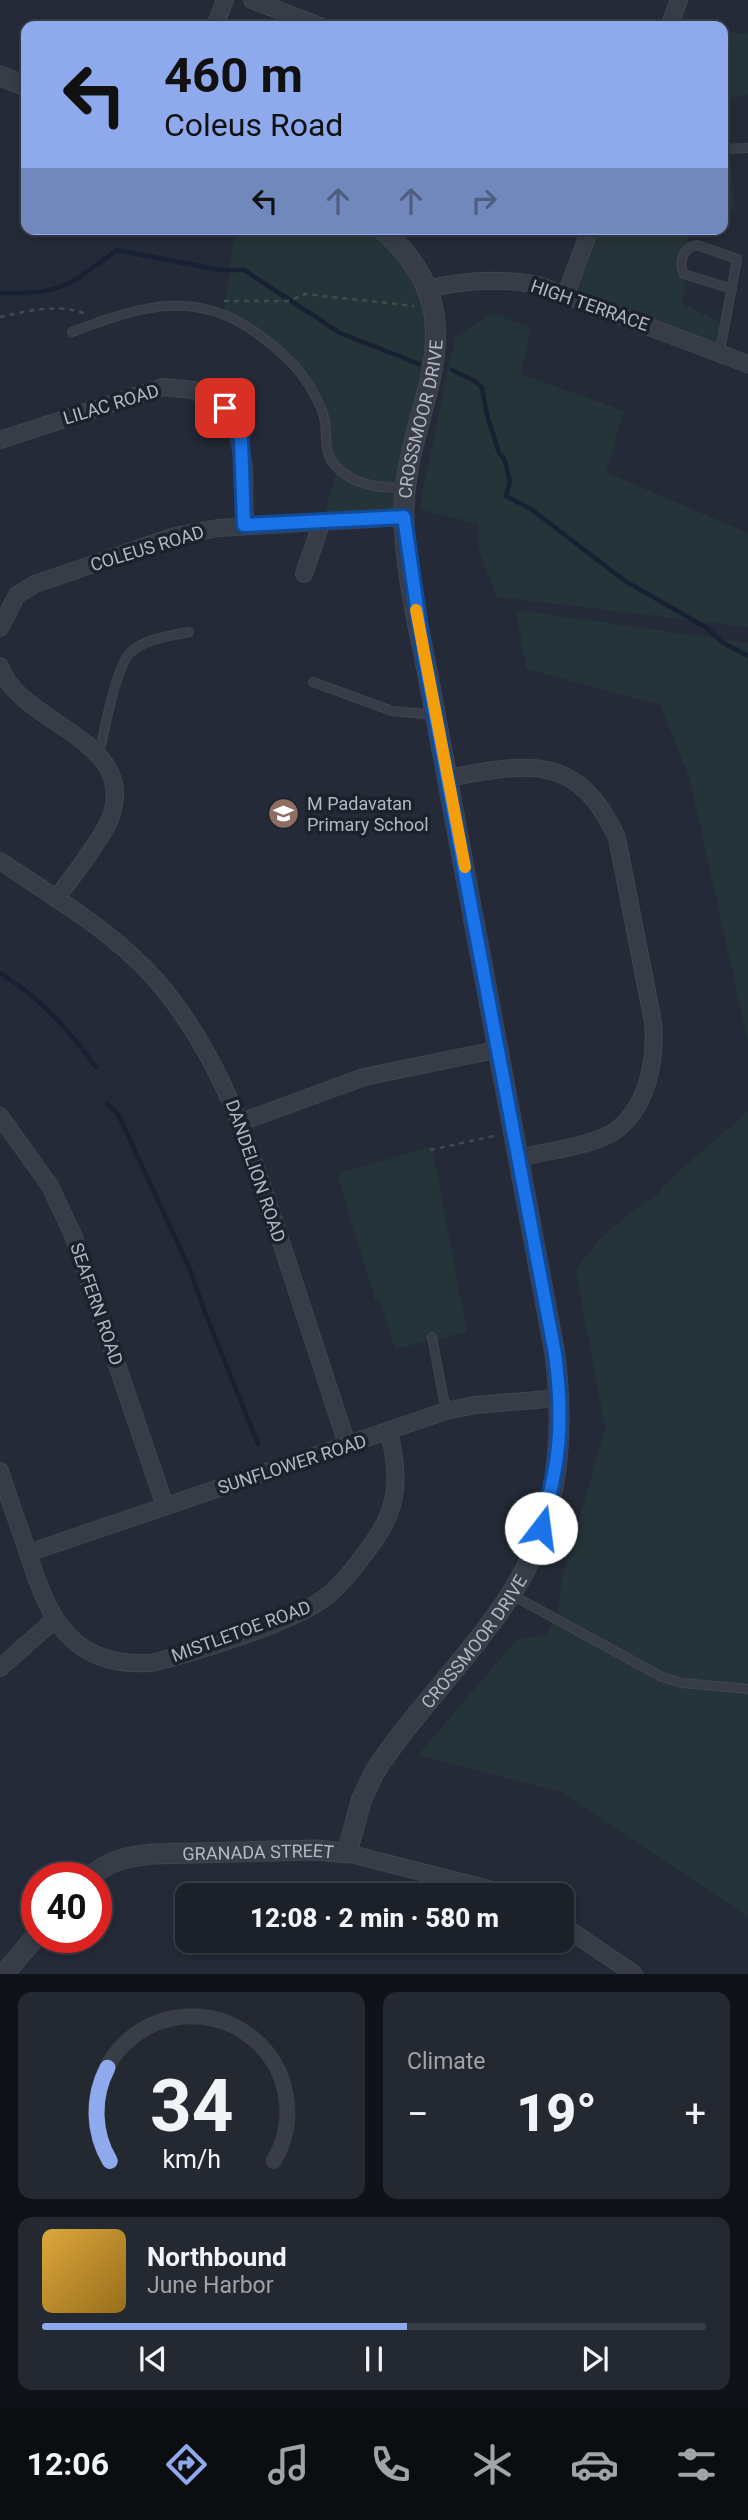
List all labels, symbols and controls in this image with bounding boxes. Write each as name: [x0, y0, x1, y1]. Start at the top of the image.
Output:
text: 460 m: [164, 47, 303, 104]
icon: left: [49, 49, 140, 140]
text: Coleus Road: [164, 106, 343, 144]
icon: left: [246, 182, 284, 220]
icon: ahead: [319, 182, 357, 220]
icon: ahead: [392, 182, 430, 220]
icon: right: [465, 182, 503, 220]
street label: HIGH TERRACE: [528, 275, 652, 335]
street label: CROSSMOOR DRIVE: [394, 339, 446, 499]
pin: [195, 378, 255, 438]
street label: LILAC ROAD: [61, 379, 161, 429]
icon: arrive: [206, 389, 244, 427]
street label: COLEUS ROAD: [88, 521, 206, 575]
place label: M Padavatan Primary School: [307, 793, 429, 835]
school or university icon: M Padavatan Primary School: [267, 796, 301, 830]
street label: DANDELION ROAD: [222, 1097, 290, 1245]
street label: SEAFERN ROAD: [66, 1240, 128, 1368]
street label: SUNFLOWER ROAD: [215, 1430, 369, 1498]
position arrow: [504, 1491, 578, 1565]
street label: CROSSMOOR DRIVE: [416, 1571, 531, 1712]
street label: MISTLETOE ROAD: [169, 1596, 313, 1666]
street label: GRANADA STREET: [182, 1839, 335, 1864]
speed limit sign: 40: [21, 1862, 112, 1953]
text: 12:08 · 2 min · 580 m: [250, 1903, 499, 1933]
text: Climate: [407, 2048, 486, 2075]
text: 34: [150, 2064, 233, 2150]
text: 19°: [516, 2083, 597, 2144]
text: −: [407, 2092, 429, 2136]
text: +: [684, 2092, 706, 2136]
text: km/h: [162, 2145, 221, 2174]
text: Northbound: [147, 2242, 287, 2272]
text: June Harbor: [147, 2272, 274, 2299]
icon: previous: [134, 2340, 172, 2378]
icon: pause: [355, 2340, 393, 2378]
icon: next: [576, 2340, 614, 2378]
icon: directions: [162, 2440, 211, 2489]
icon: music: [264, 2440, 313, 2489]
icon: phone: [366, 2440, 415, 2489]
icon: climate: [468, 2440, 517, 2489]
icon: car: [570, 2440, 619, 2489]
icon: filters: [672, 2440, 721, 2489]
text: 12:06: [27, 2445, 109, 2483]

